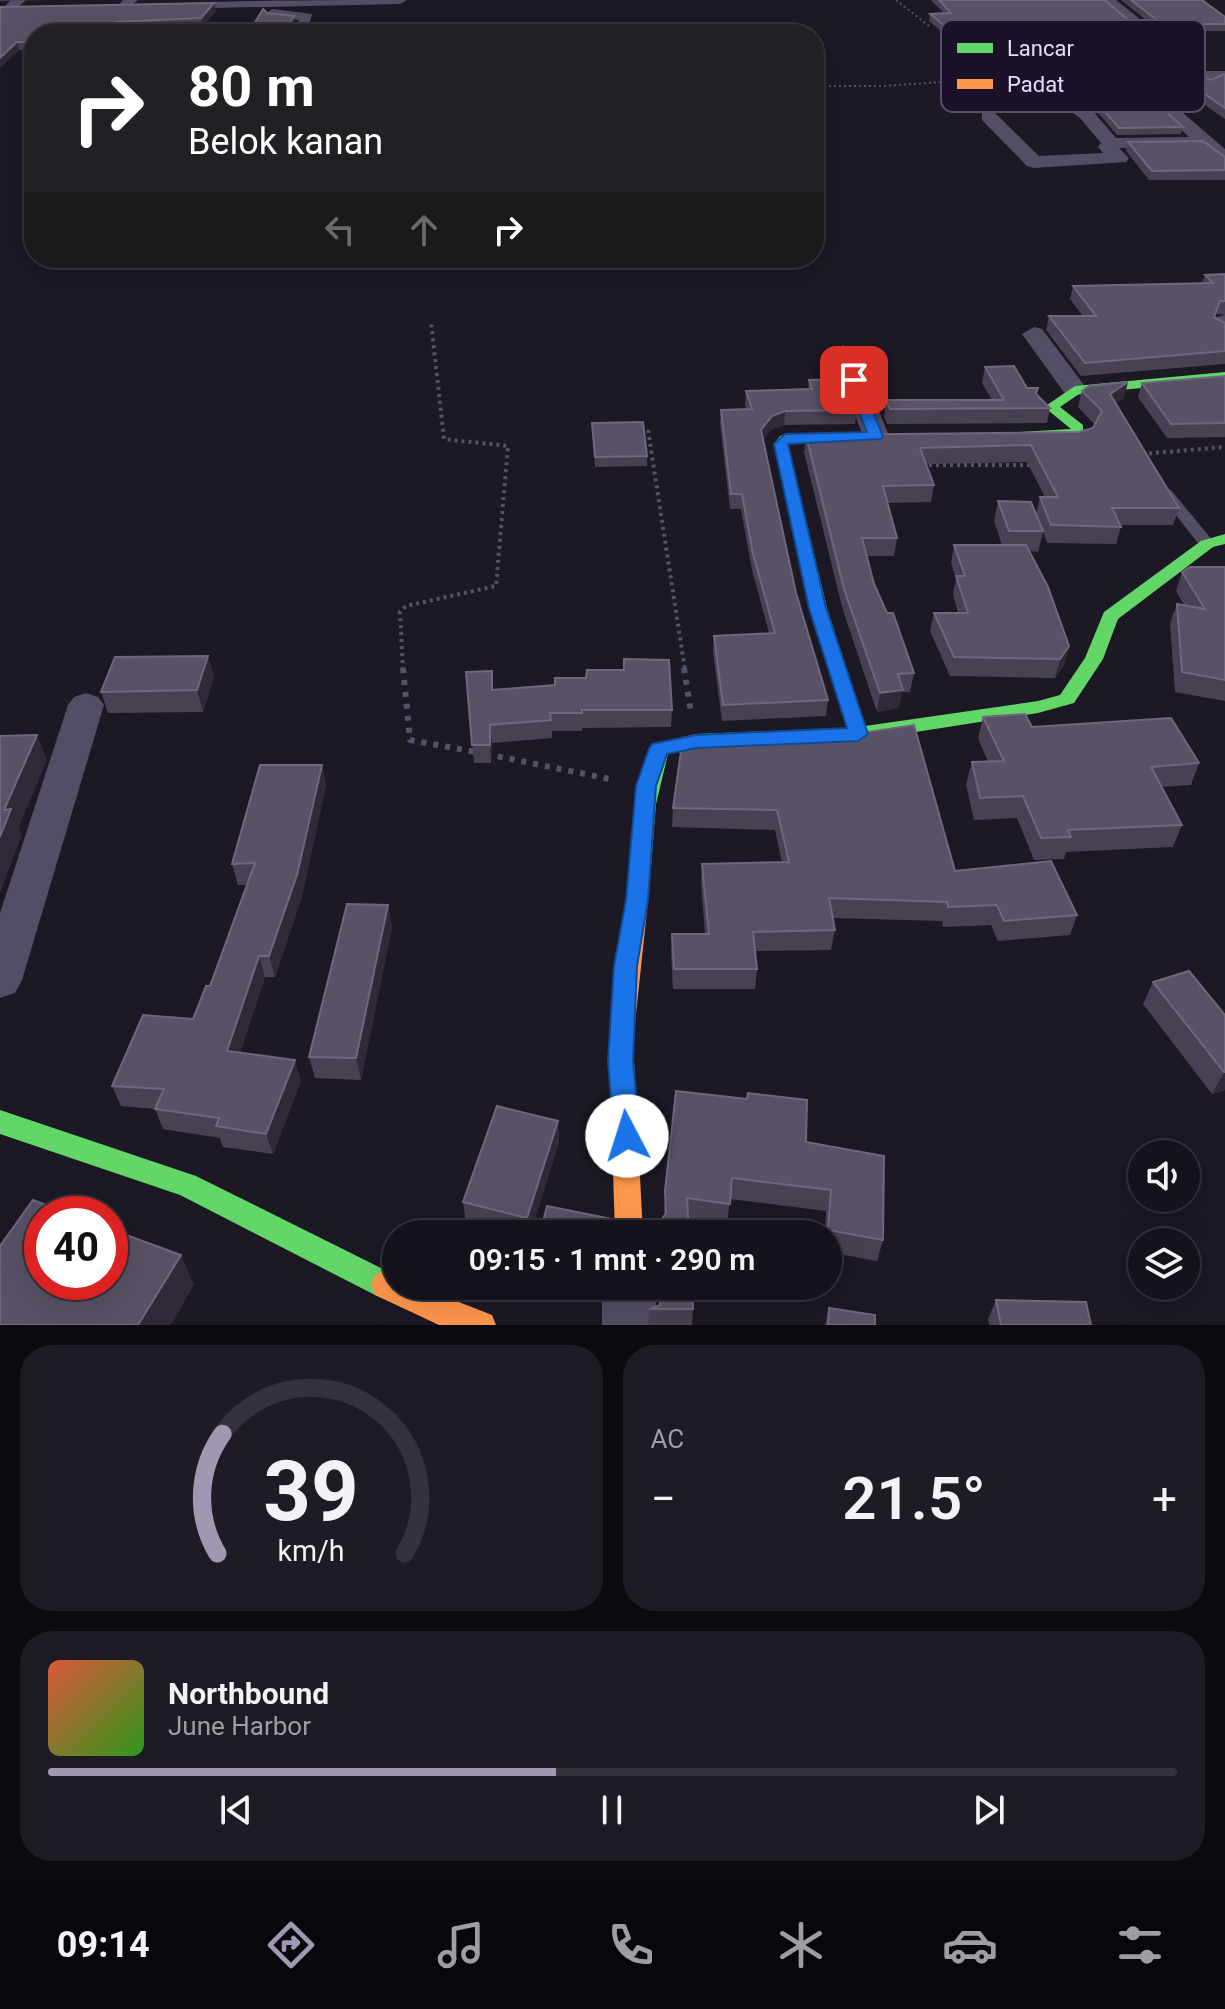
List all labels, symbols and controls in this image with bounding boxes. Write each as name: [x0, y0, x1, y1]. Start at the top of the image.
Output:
legend: [941, 20, 1205, 112]
text: Lancar: [1007, 36, 1074, 61]
text: 80 m: [188, 54, 315, 120]
icon: right: [56, 56, 160, 160]
text: Padat: [1007, 72, 1064, 97]
text: Belok kanan: [188, 121, 383, 163]
icon: left: [318, 208, 362, 252]
icon: ahead: [402, 208, 446, 252]
icon: right: [486, 208, 530, 252]
pin: [820, 346, 888, 414]
icon: arrive: [832, 358, 876, 402]
position arrow: [585, 1094, 669, 1178]
map controls: [1128, 1140, 1200, 1300]
button: sound: [1128, 1140, 1200, 1212]
speed limit sign: 40: [24, 1196, 128, 1300]
button: layers: [1128, 1228, 1200, 1300]
text: 09:15 · 1 mnt · 290 m: [469, 1242, 755, 1277]
text: AC: [651, 1424, 684, 1454]
text: 39: [264, 1443, 359, 1540]
text: 21.5°: [842, 1463, 985, 1534]
text: −: [651, 1473, 676, 1525]
text: +: [1152, 1473, 1177, 1525]
text: km/h: [278, 1534, 345, 1568]
text: Northbound: [168, 1676, 329, 1711]
text: June Harbor: [168, 1711, 311, 1741]
icon: previous: [214, 1788, 258, 1832]
icon: pause: [590, 1788, 634, 1832]
icon: next: [967, 1788, 1011, 1832]
icon: directions: [263, 1917, 319, 1973]
icon: music: [433, 1917, 489, 1973]
icon: phone: [603, 1917, 659, 1973]
icon: climate: [773, 1917, 829, 1973]
icon: car: [942, 1917, 998, 1973]
icon: filters: [1112, 1917, 1168, 1973]
text: 09:14: [57, 1924, 150, 1966]

